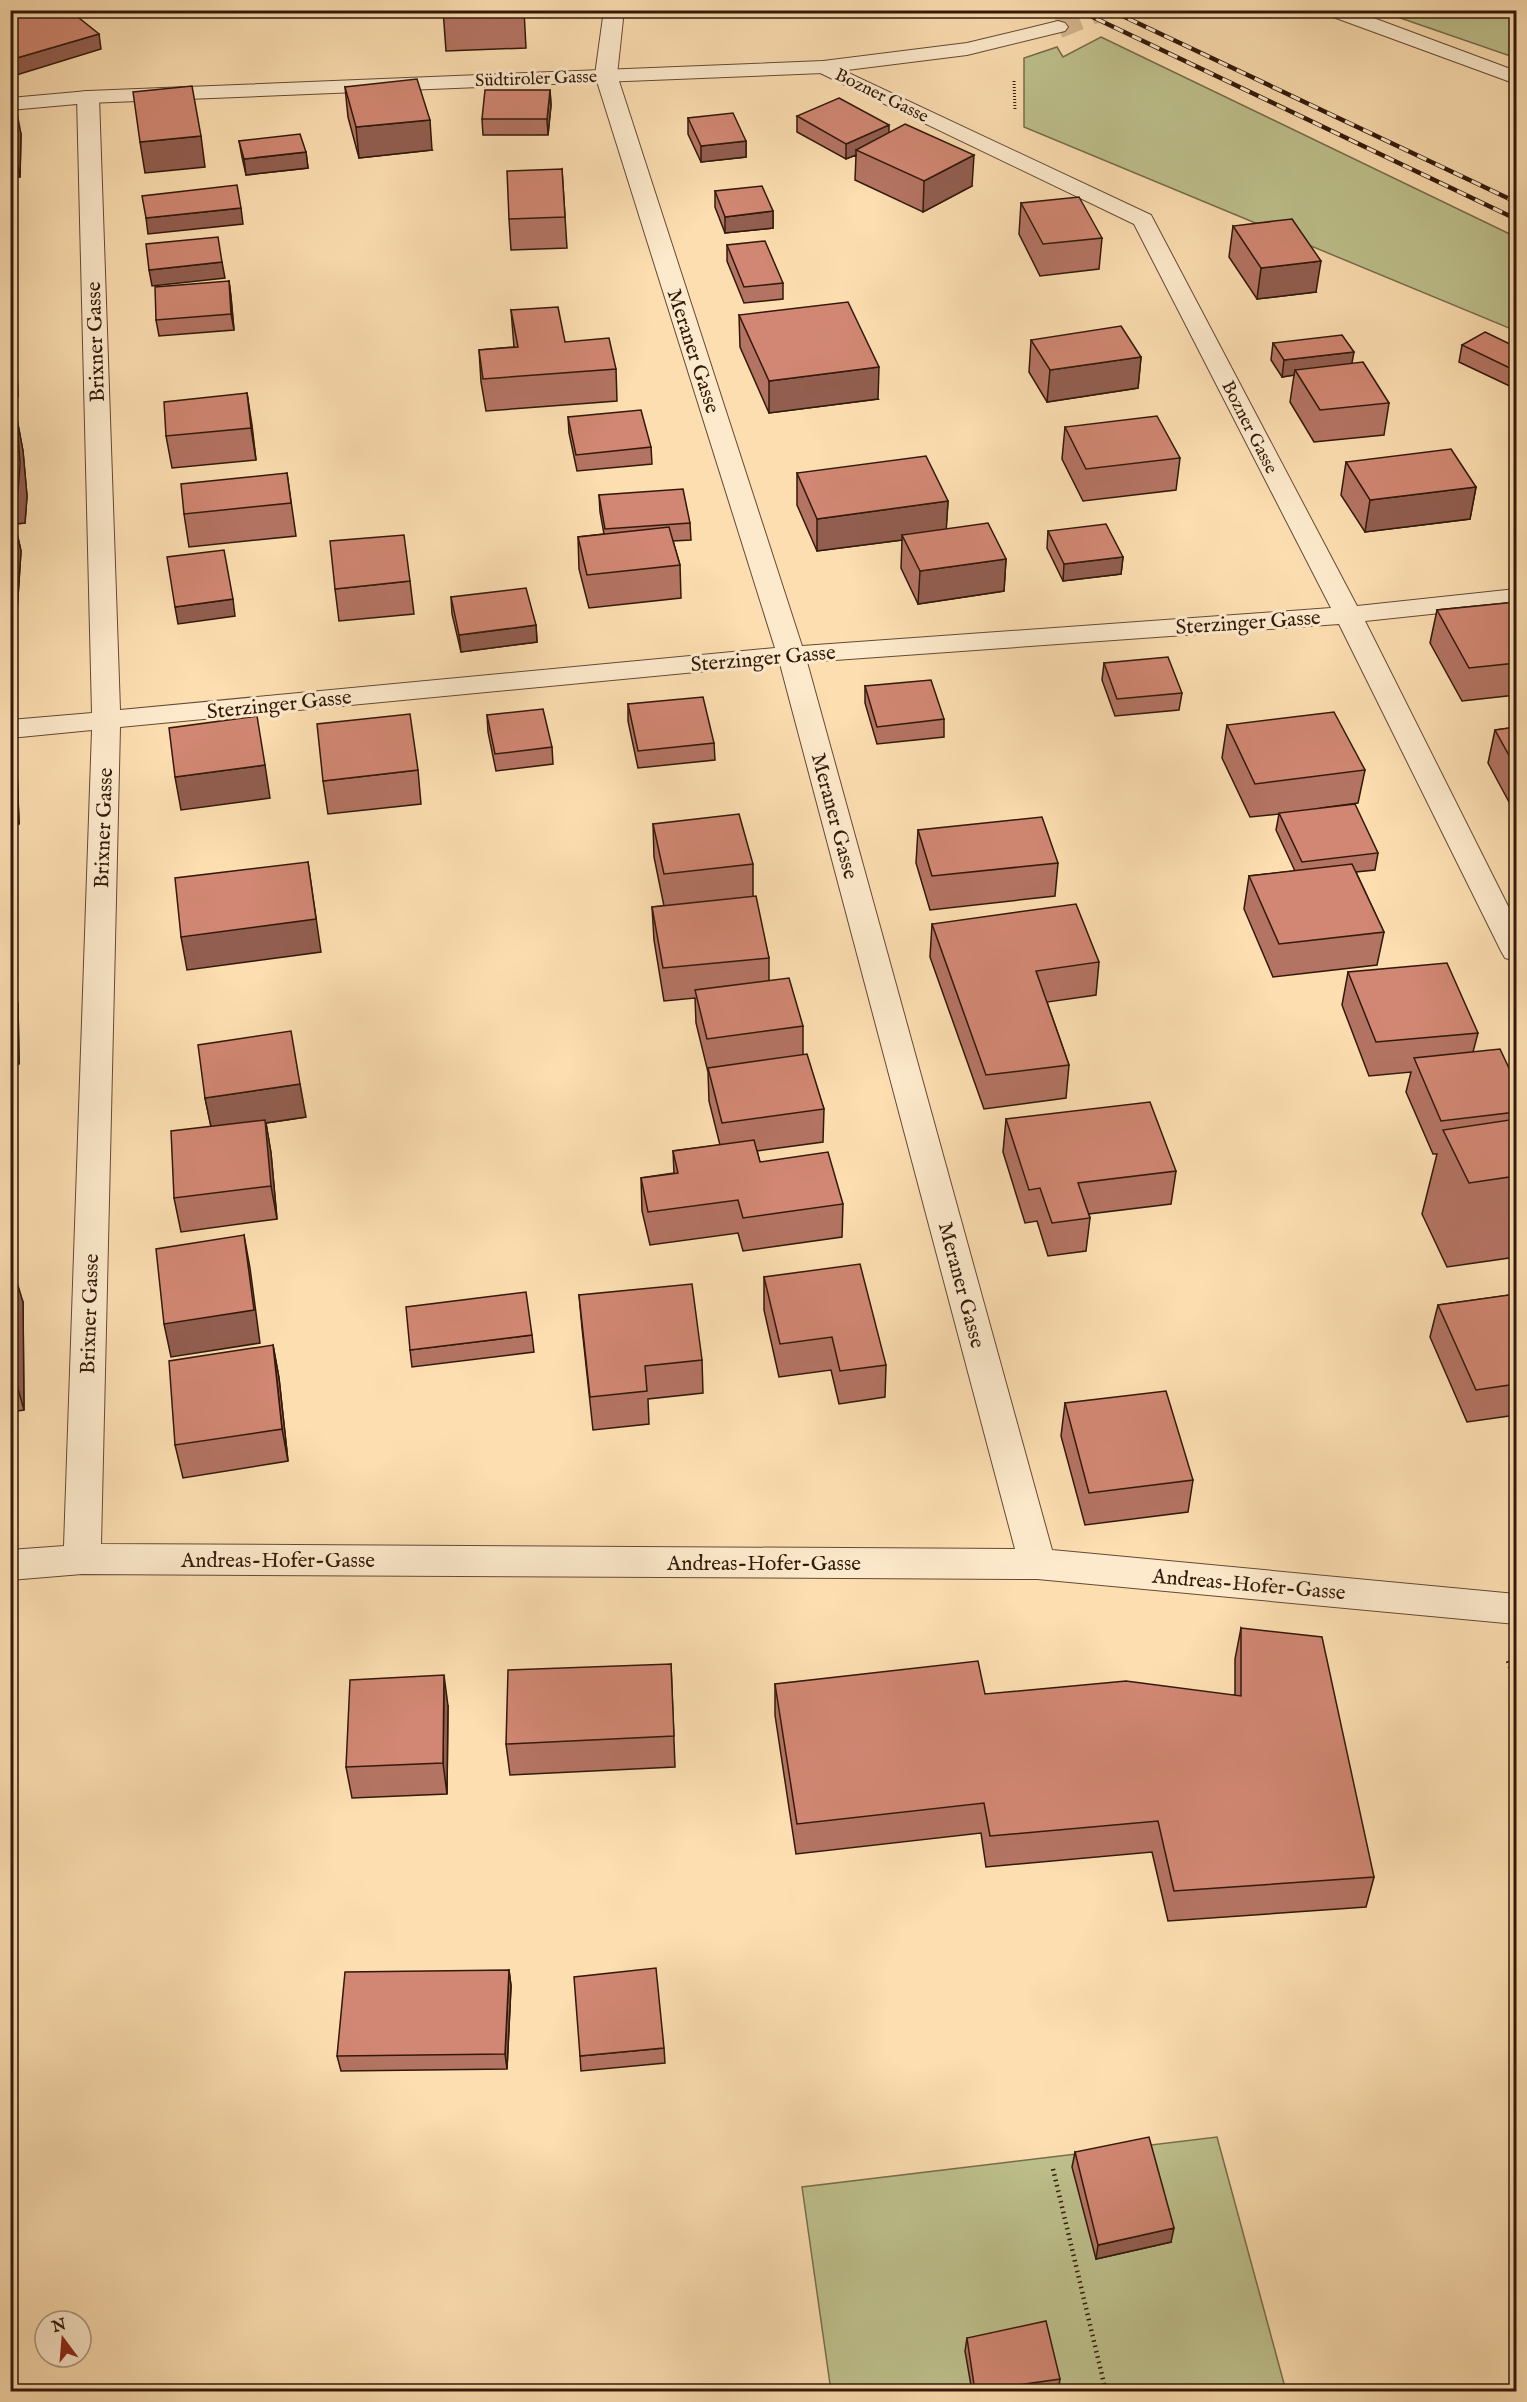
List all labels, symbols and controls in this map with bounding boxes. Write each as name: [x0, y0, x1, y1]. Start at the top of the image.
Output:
street label: Bozner Gasse: [831, 64, 932, 129]
street label: Südtiroler Gasse: [475, 66, 597, 93]
street label: Brixner Gasse: [81, 281, 112, 403]
street label: Meraner Gasse: [660, 286, 725, 417]
street label: Bozner Gasse: [1215, 377, 1282, 478]
street label: Sterzinger Gasse: [1175, 605, 1322, 642]
street label: Sterzinger Gasse: [690, 640, 837, 679]
street label: Sterzinger Gasse: [205, 684, 353, 727]
street label: Meraner Gasse: [804, 750, 863, 883]
street label: Brixner Gasse: [89, 767, 120, 889]
street label: Meraner Gasse: [931, 1219, 990, 1352]
street label: Brixner Gasse: [75, 1253, 106, 1375]
street label: Andreas-Hofer-Gasse: [180, 1548, 375, 1575]
street label: Andreas-Hofer-Gasse: [666, 1551, 861, 1578]
street label: Andreas-Hofer-Gasse: [1150, 1564, 1347, 1607]
north arrow: [33, 2309, 93, 2369]
text: N: [49, 2315, 69, 2338]

